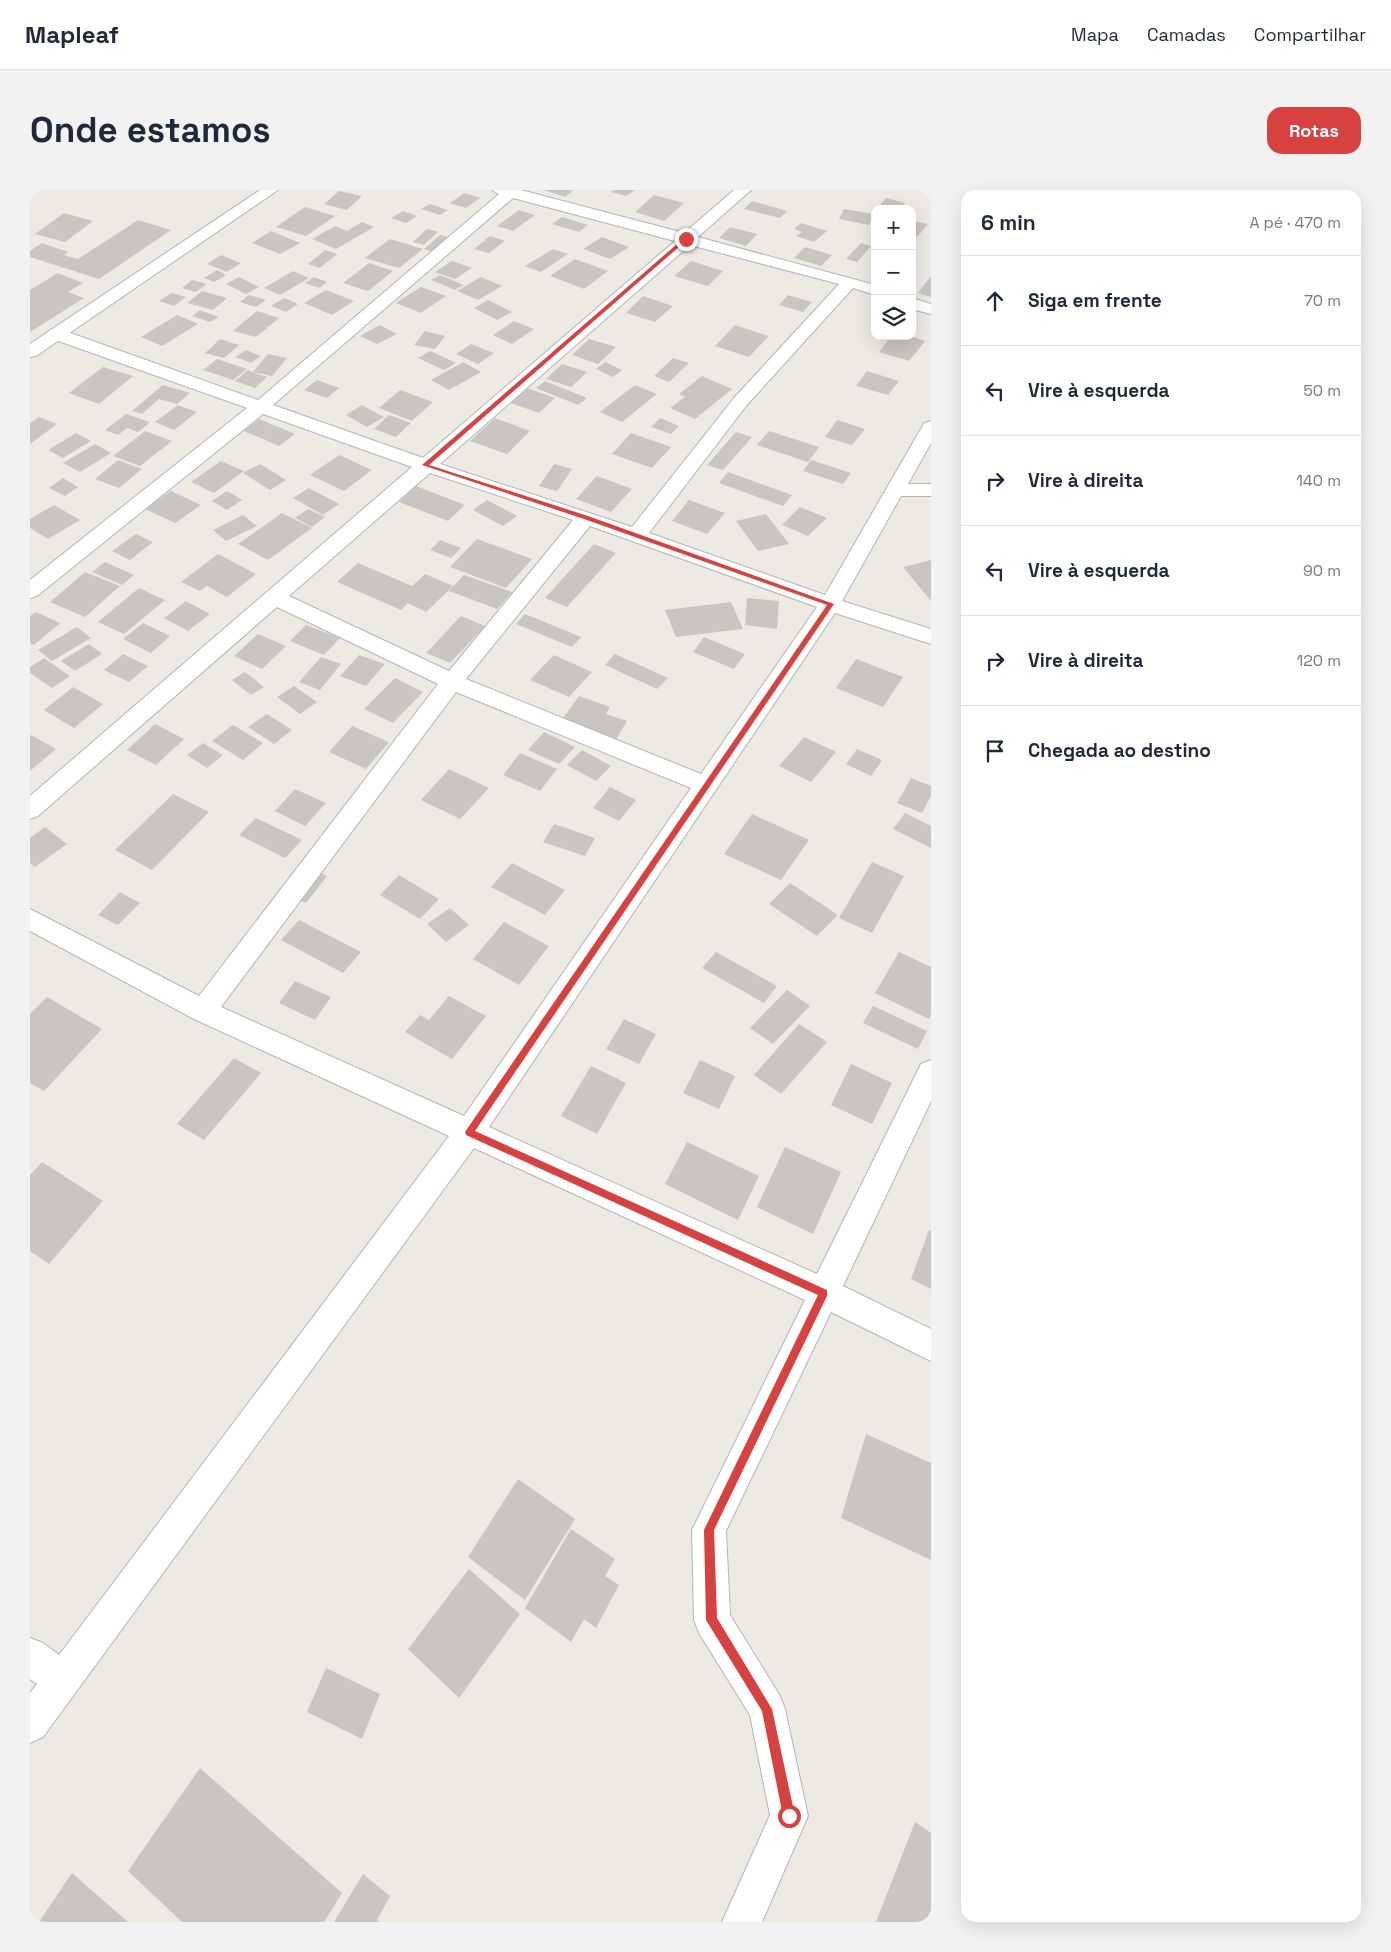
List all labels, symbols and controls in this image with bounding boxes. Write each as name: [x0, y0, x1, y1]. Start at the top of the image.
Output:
text: Mapleaf: [25, 19, 119, 50]
text: Mapa: [1071, 23, 1119, 46]
text: Camadas: [1147, 23, 1226, 46]
text: Compartilhar: [1254, 23, 1366, 46]
button: Rotas: [1267, 107, 1361, 154]
text: Onde estamos: [30, 108, 271, 152]
map controls: [871, 205, 916, 340]
button: +: [871, 205, 916, 250]
text: 6 min: [981, 209, 1036, 236]
text: A pé · 470 m: [1250, 212, 1341, 233]
route end: [675, 228, 698, 251]
button: −: [871, 250, 916, 295]
icon: ahead: [981, 287, 1009, 315]
text: Siga em frente: [1028, 288, 1162, 313]
text: 70 m: [1304, 290, 1341, 311]
button: layers: [871, 295, 916, 340]
icon: left: [981, 377, 1009, 405]
text: Vire à esquerda: [1028, 378, 1170, 403]
text: 50 m: [1303, 380, 1341, 401]
icon: right: [981, 467, 1009, 495]
text: Vire à direita: [1028, 468, 1144, 493]
text: 140 m: [1296, 470, 1341, 491]
icon: left: [981, 557, 1009, 585]
text: Vire à esquerda: [1028, 558, 1170, 583]
text: 90 m: [1303, 560, 1341, 581]
icon: right: [981, 647, 1009, 675]
text: Vire à direita: [1028, 648, 1144, 673]
text: 120 m: [1297, 650, 1341, 671]
icon: arrive: [981, 737, 1009, 765]
text: Chegada ao destino: [1028, 738, 1211, 763]
route start: [778, 1805, 801, 1828]

